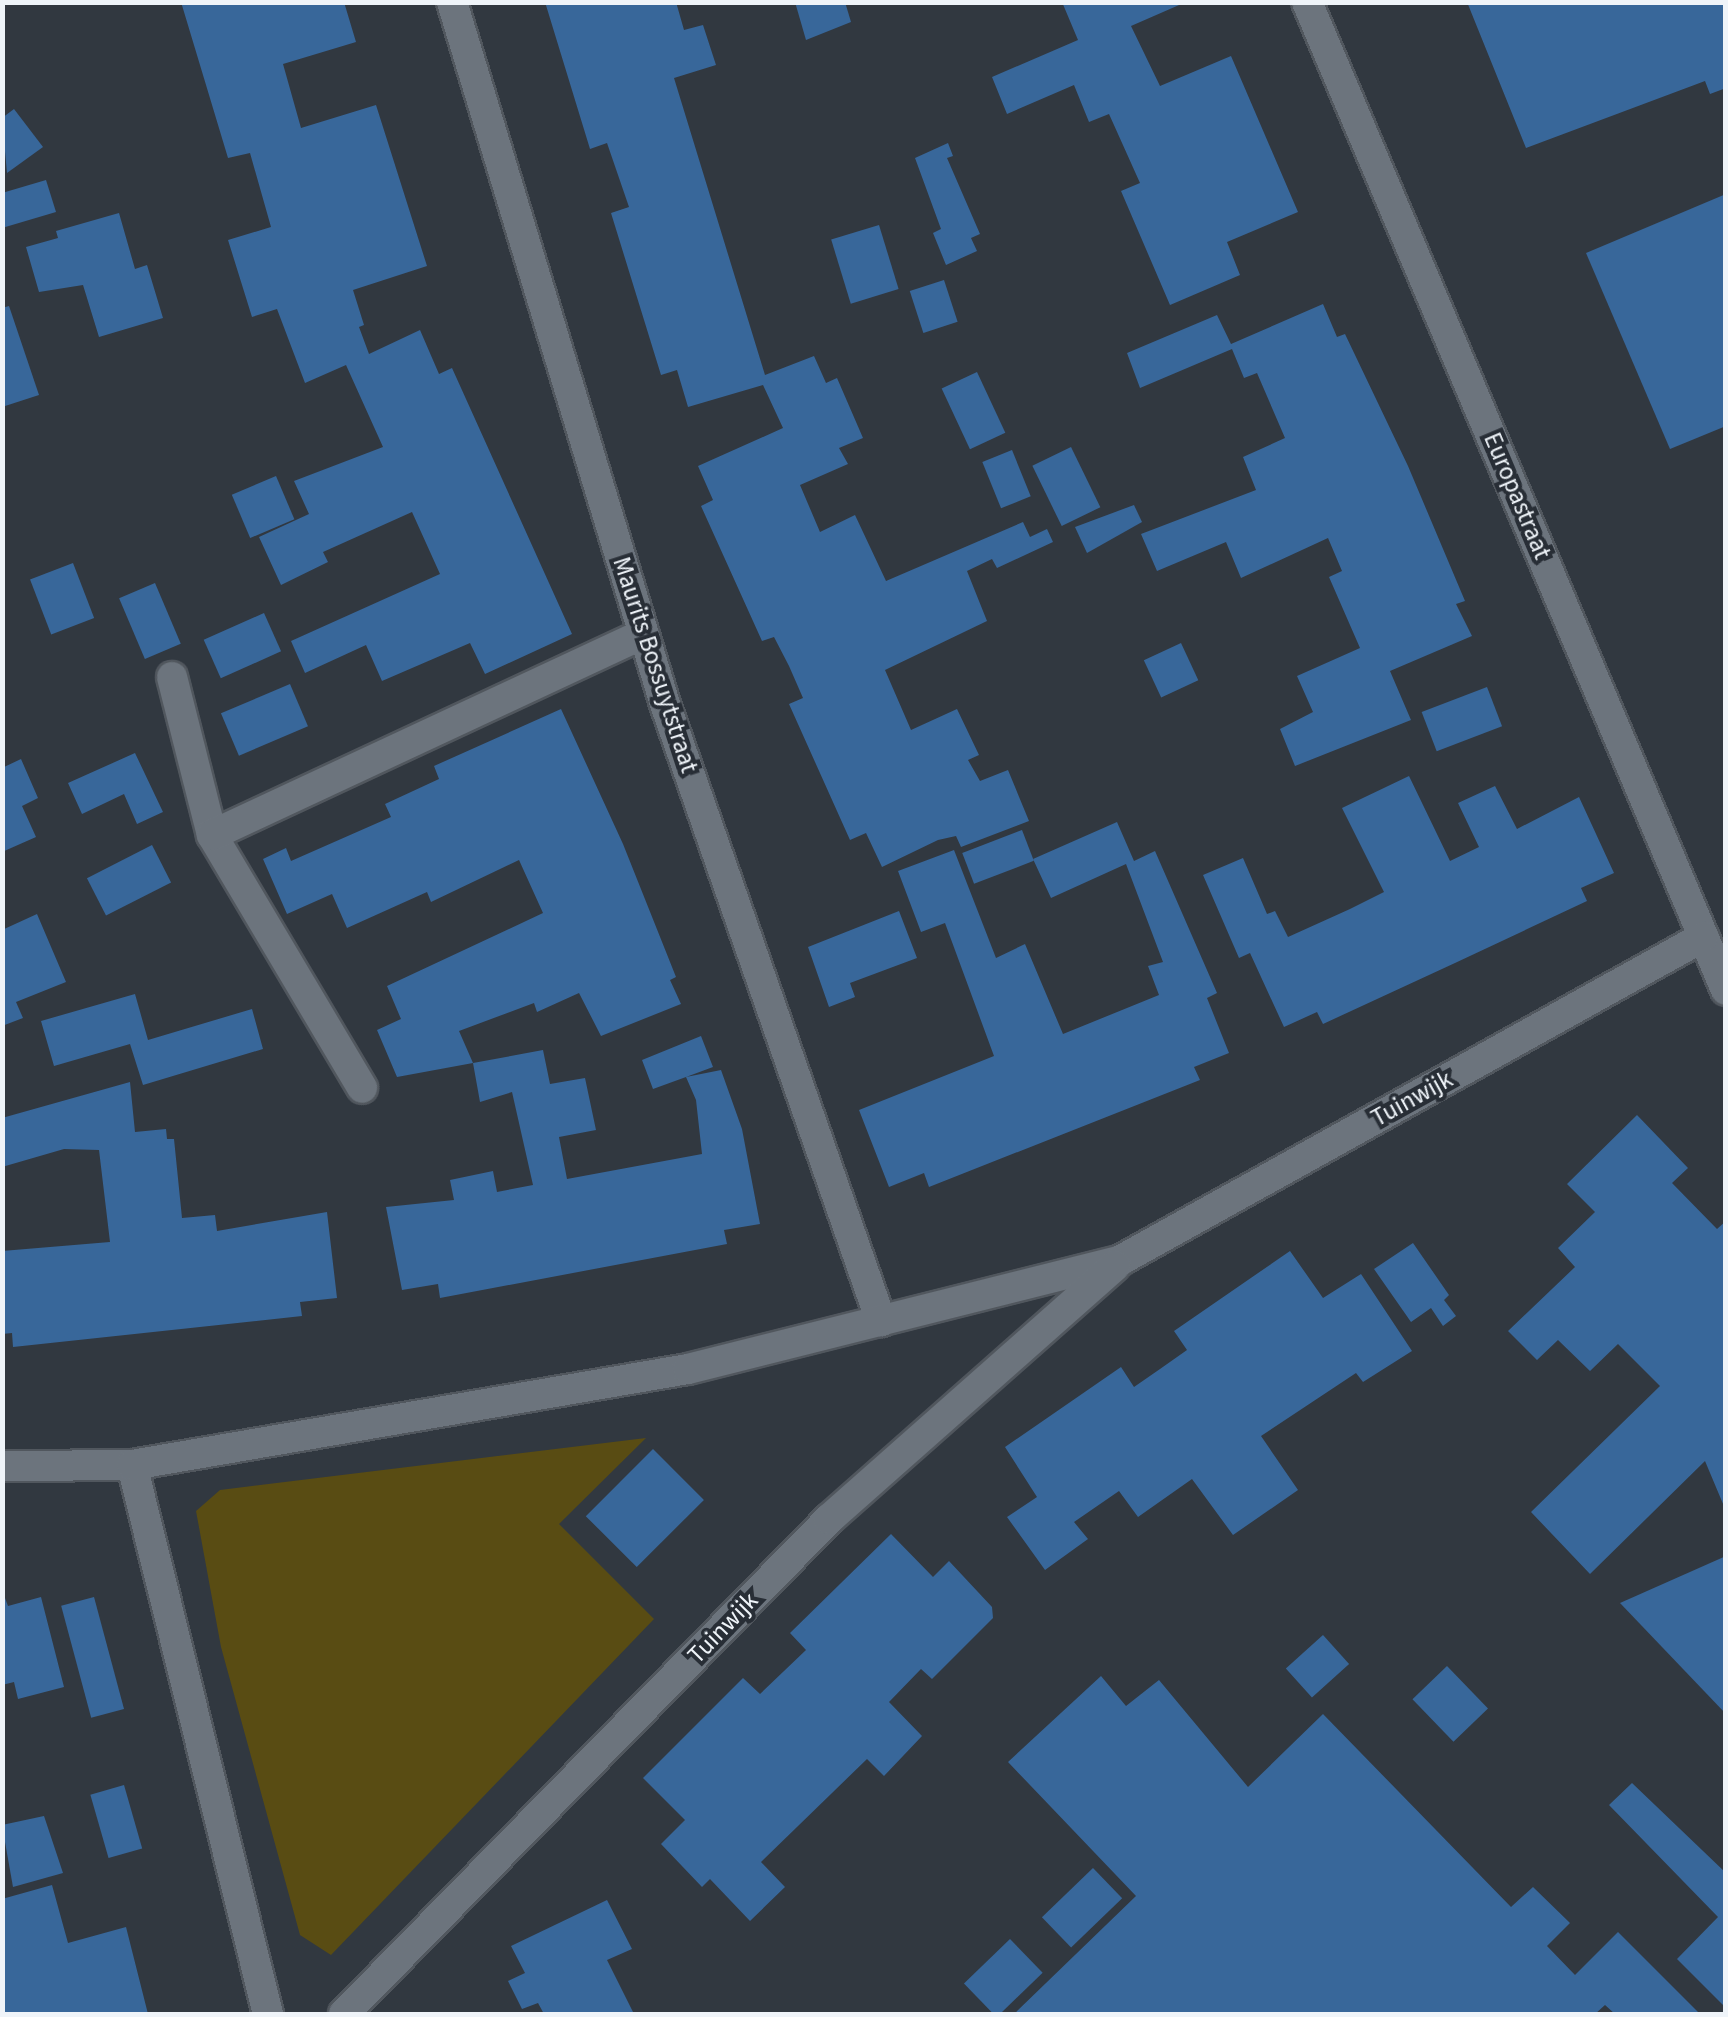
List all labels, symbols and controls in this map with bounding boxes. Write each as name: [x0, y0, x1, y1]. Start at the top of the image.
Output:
street label: Europastraat: [1477, 428, 1557, 564]
street label: Maurits Bossuytstraat: [606, 553, 704, 777]
street label: Tuinwijk: [1366, 1064, 1458, 1134]
street label: Tuinwijk: [682, 1586, 764, 1670]

